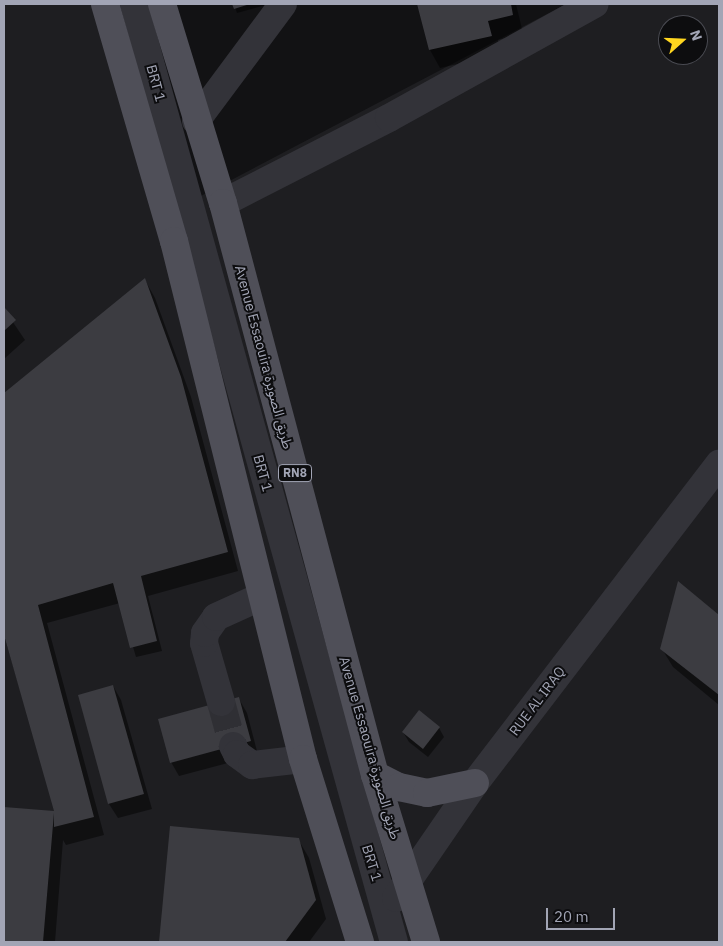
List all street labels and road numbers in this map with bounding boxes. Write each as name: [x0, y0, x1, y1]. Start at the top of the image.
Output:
street label: BRT 1: [143, 63, 169, 103]
street label: Avenue Essaouira طريق الصويرة: [231, 263, 297, 451]
street label: BRT 1: [250, 453, 276, 493]
road number: RN8: [278, 463, 312, 482]
street label: Avenue Essaouira طريق الصويرة: [336, 655, 404, 841]
street label: RUE AL IRAQ: [506, 663, 568, 739]
street label: BRT 1: [358, 843, 386, 883]

